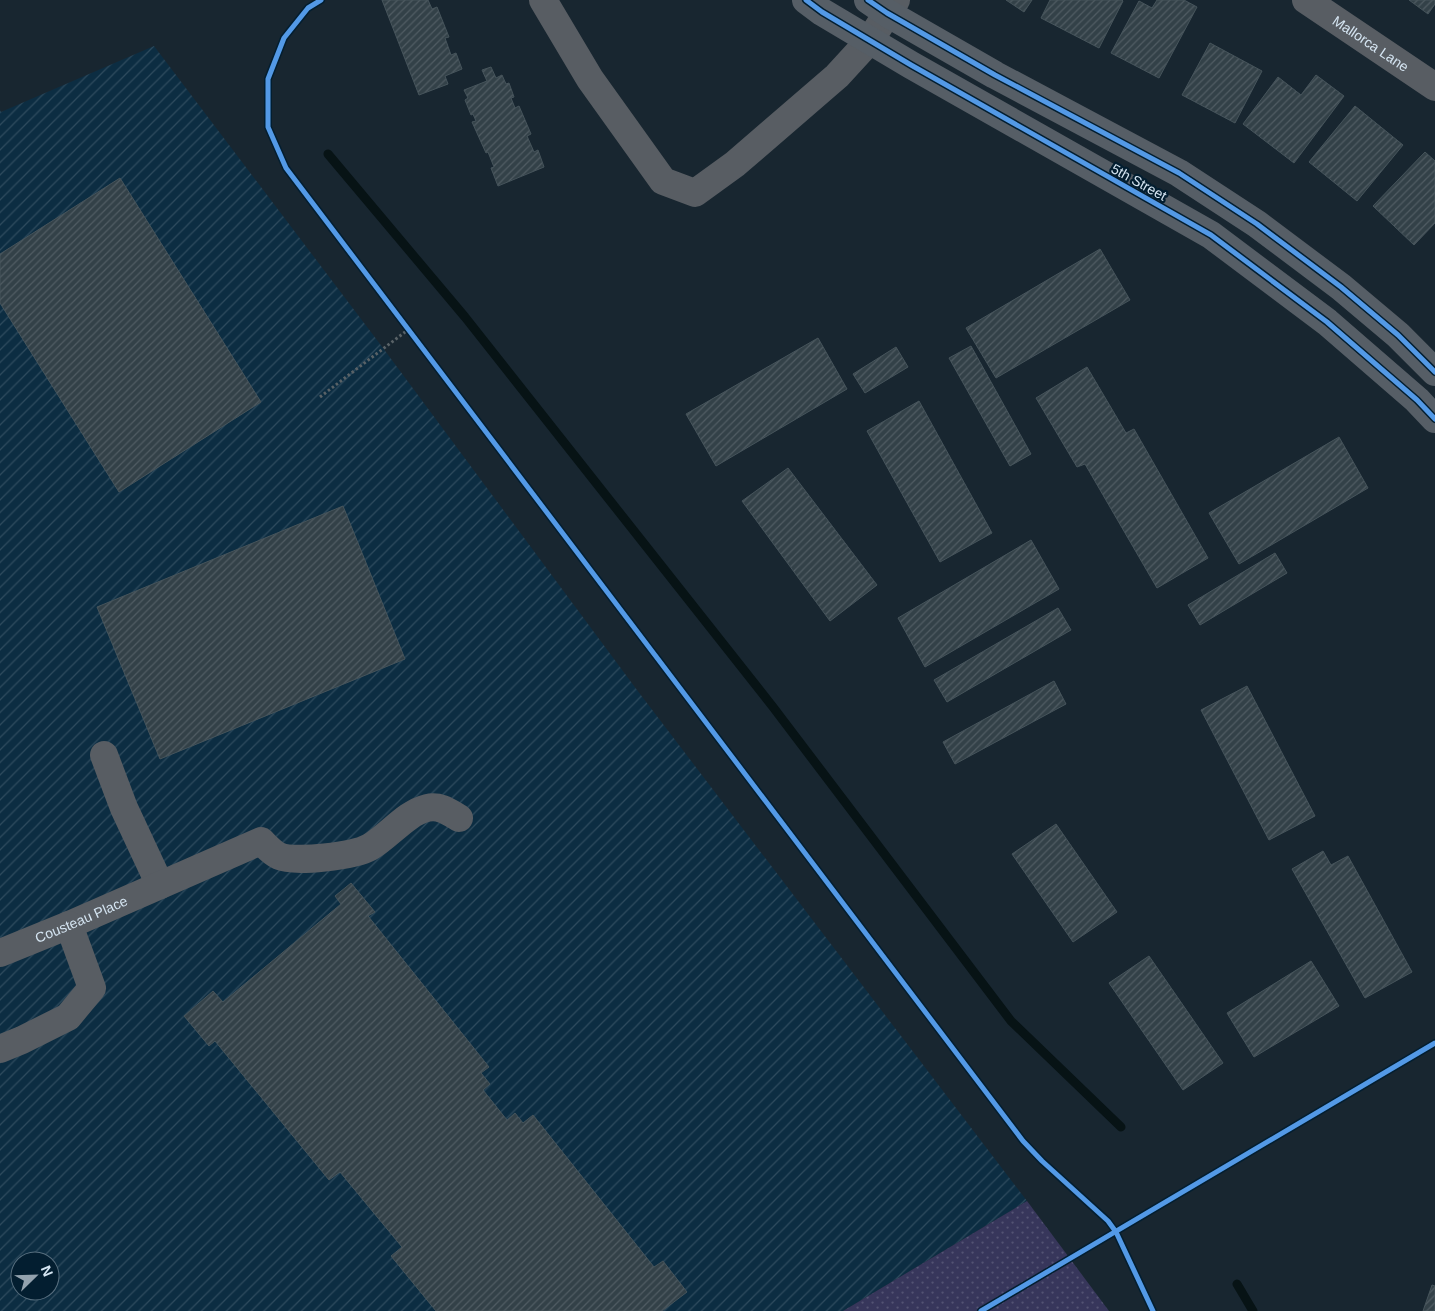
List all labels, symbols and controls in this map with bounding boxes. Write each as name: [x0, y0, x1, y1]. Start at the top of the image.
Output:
street label: Mallorca Lane: [1330, 12, 1412, 75]
street label: 5th Street: [1109, 160, 1170, 204]
street label: Cousteau Place: [33, 892, 130, 946]
north arrow: [10, 1251, 60, 1301]
text: N: [38, 1263, 56, 1279]

